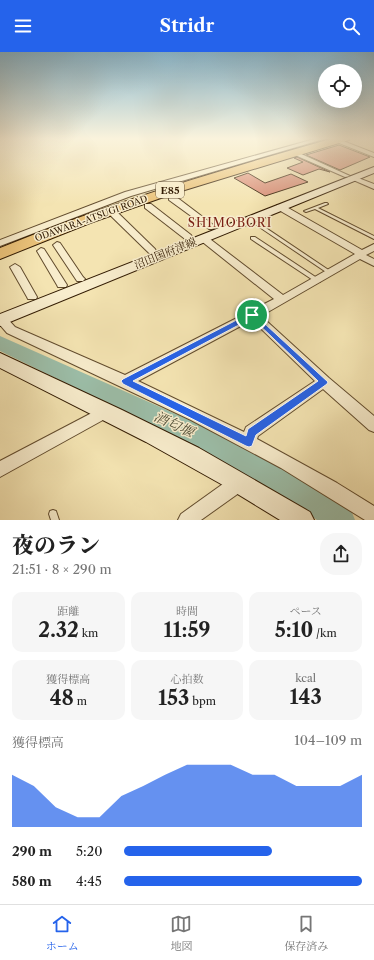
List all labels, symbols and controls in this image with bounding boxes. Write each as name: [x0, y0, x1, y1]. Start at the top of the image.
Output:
icon: menu: [12, 15, 34, 37]
text: Stridr: [160, 15, 214, 37]
icon: search: [340, 15, 362, 37]
map controls: [318, 64, 362, 108]
button: locate: [318, 64, 362, 108]
road number: E85: [156, 182, 184, 198]
street label: ODAWARA-ATSUGI ROAD: [33, 192, 149, 244]
district label: SHIMOBORI: [188, 215, 272, 230]
street label: 沼田国府津線: [132, 234, 198, 272]
pin: [235, 298, 269, 332]
icon: arrive: [241, 304, 263, 326]
water label: 酒匂堰: [151, 407, 199, 442]
text: 夜のラン: [12, 532, 100, 559]
button: share: [320, 533, 362, 575]
text: 21:51 · 8 × 290 m: [12, 561, 112, 577]
text: 距離: [57, 604, 79, 618]
text: 時間: [176, 604, 198, 618]
text: ペース: [289, 604, 322, 618]
text: 2.32: [38, 618, 79, 642]
text: 11:59: [164, 618, 210, 642]
text: 5:10: [275, 618, 313, 642]
text: km: [79, 626, 98, 640]
text: /km: [313, 626, 337, 640]
text: kcal: [295, 671, 316, 685]
text: 獲得標高: [46, 672, 90, 686]
text: 心拍数: [170, 672, 203, 686]
text: 143: [290, 685, 322, 709]
text: 48: [50, 686, 74, 710]
text: 153: [158, 686, 189, 710]
text: m: [74, 694, 87, 708]
text: bpm: [189, 694, 216, 708]
text: 104–109 m: [294, 732, 362, 748]
text: 獲得標高: [12, 734, 64, 750]
text: 290 m: [12, 843, 52, 859]
text: 5:20: [76, 843, 102, 859]
text: 580 m: [12, 873, 52, 889]
text: 4:45: [76, 873, 102, 889]
tab: ホーム: [46, 913, 79, 953]
tab: 地図: [170, 913, 192, 953]
tab: 保存済み: [284, 913, 328, 953]

